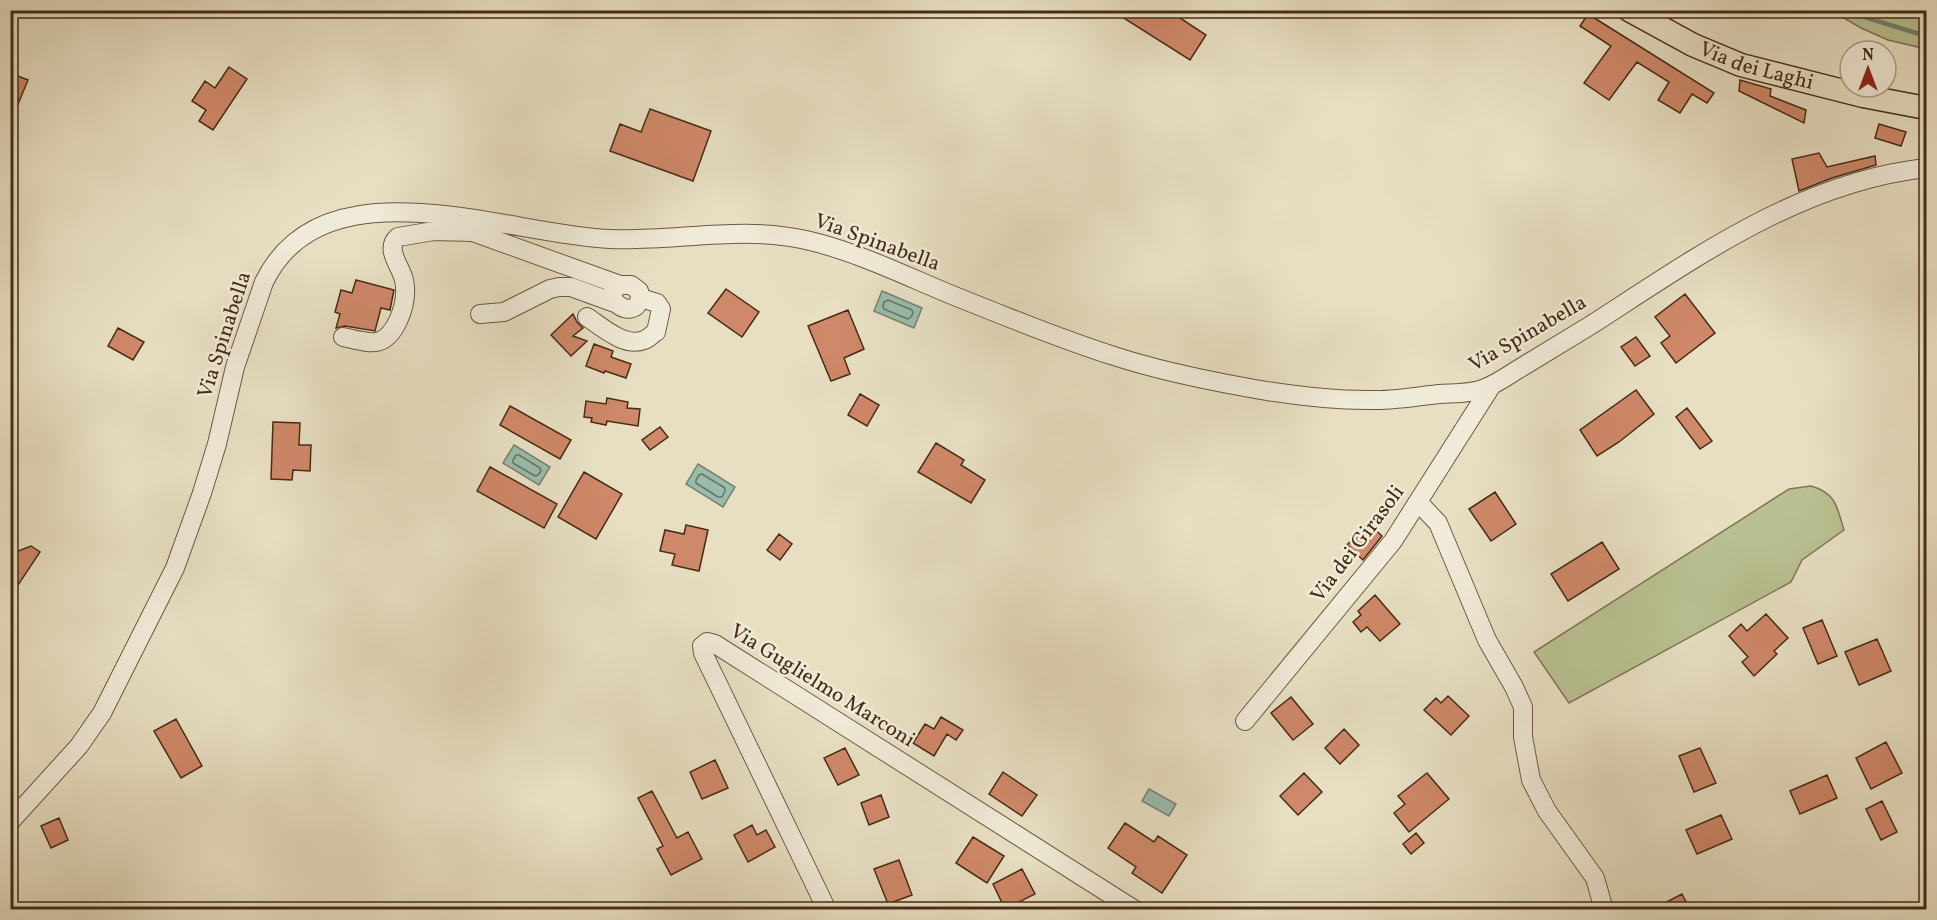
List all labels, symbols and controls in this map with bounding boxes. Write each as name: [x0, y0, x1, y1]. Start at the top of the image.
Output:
street label: Via dei Laghi: [1695, 35, 1817, 97]
north arrow: [1838, 39, 1898, 99]
text: N: [1862, 45, 1874, 67]
street label: Via Spinabella: [810, 207, 944, 279]
street label: Via Spinabella: [191, 268, 259, 402]
street label: Via Spinabella: [1464, 289, 1592, 379]
street label: Via dei Girasoli: [1304, 479, 1412, 609]
street label: Via Guglielmo Marconi: [724, 617, 920, 755]

